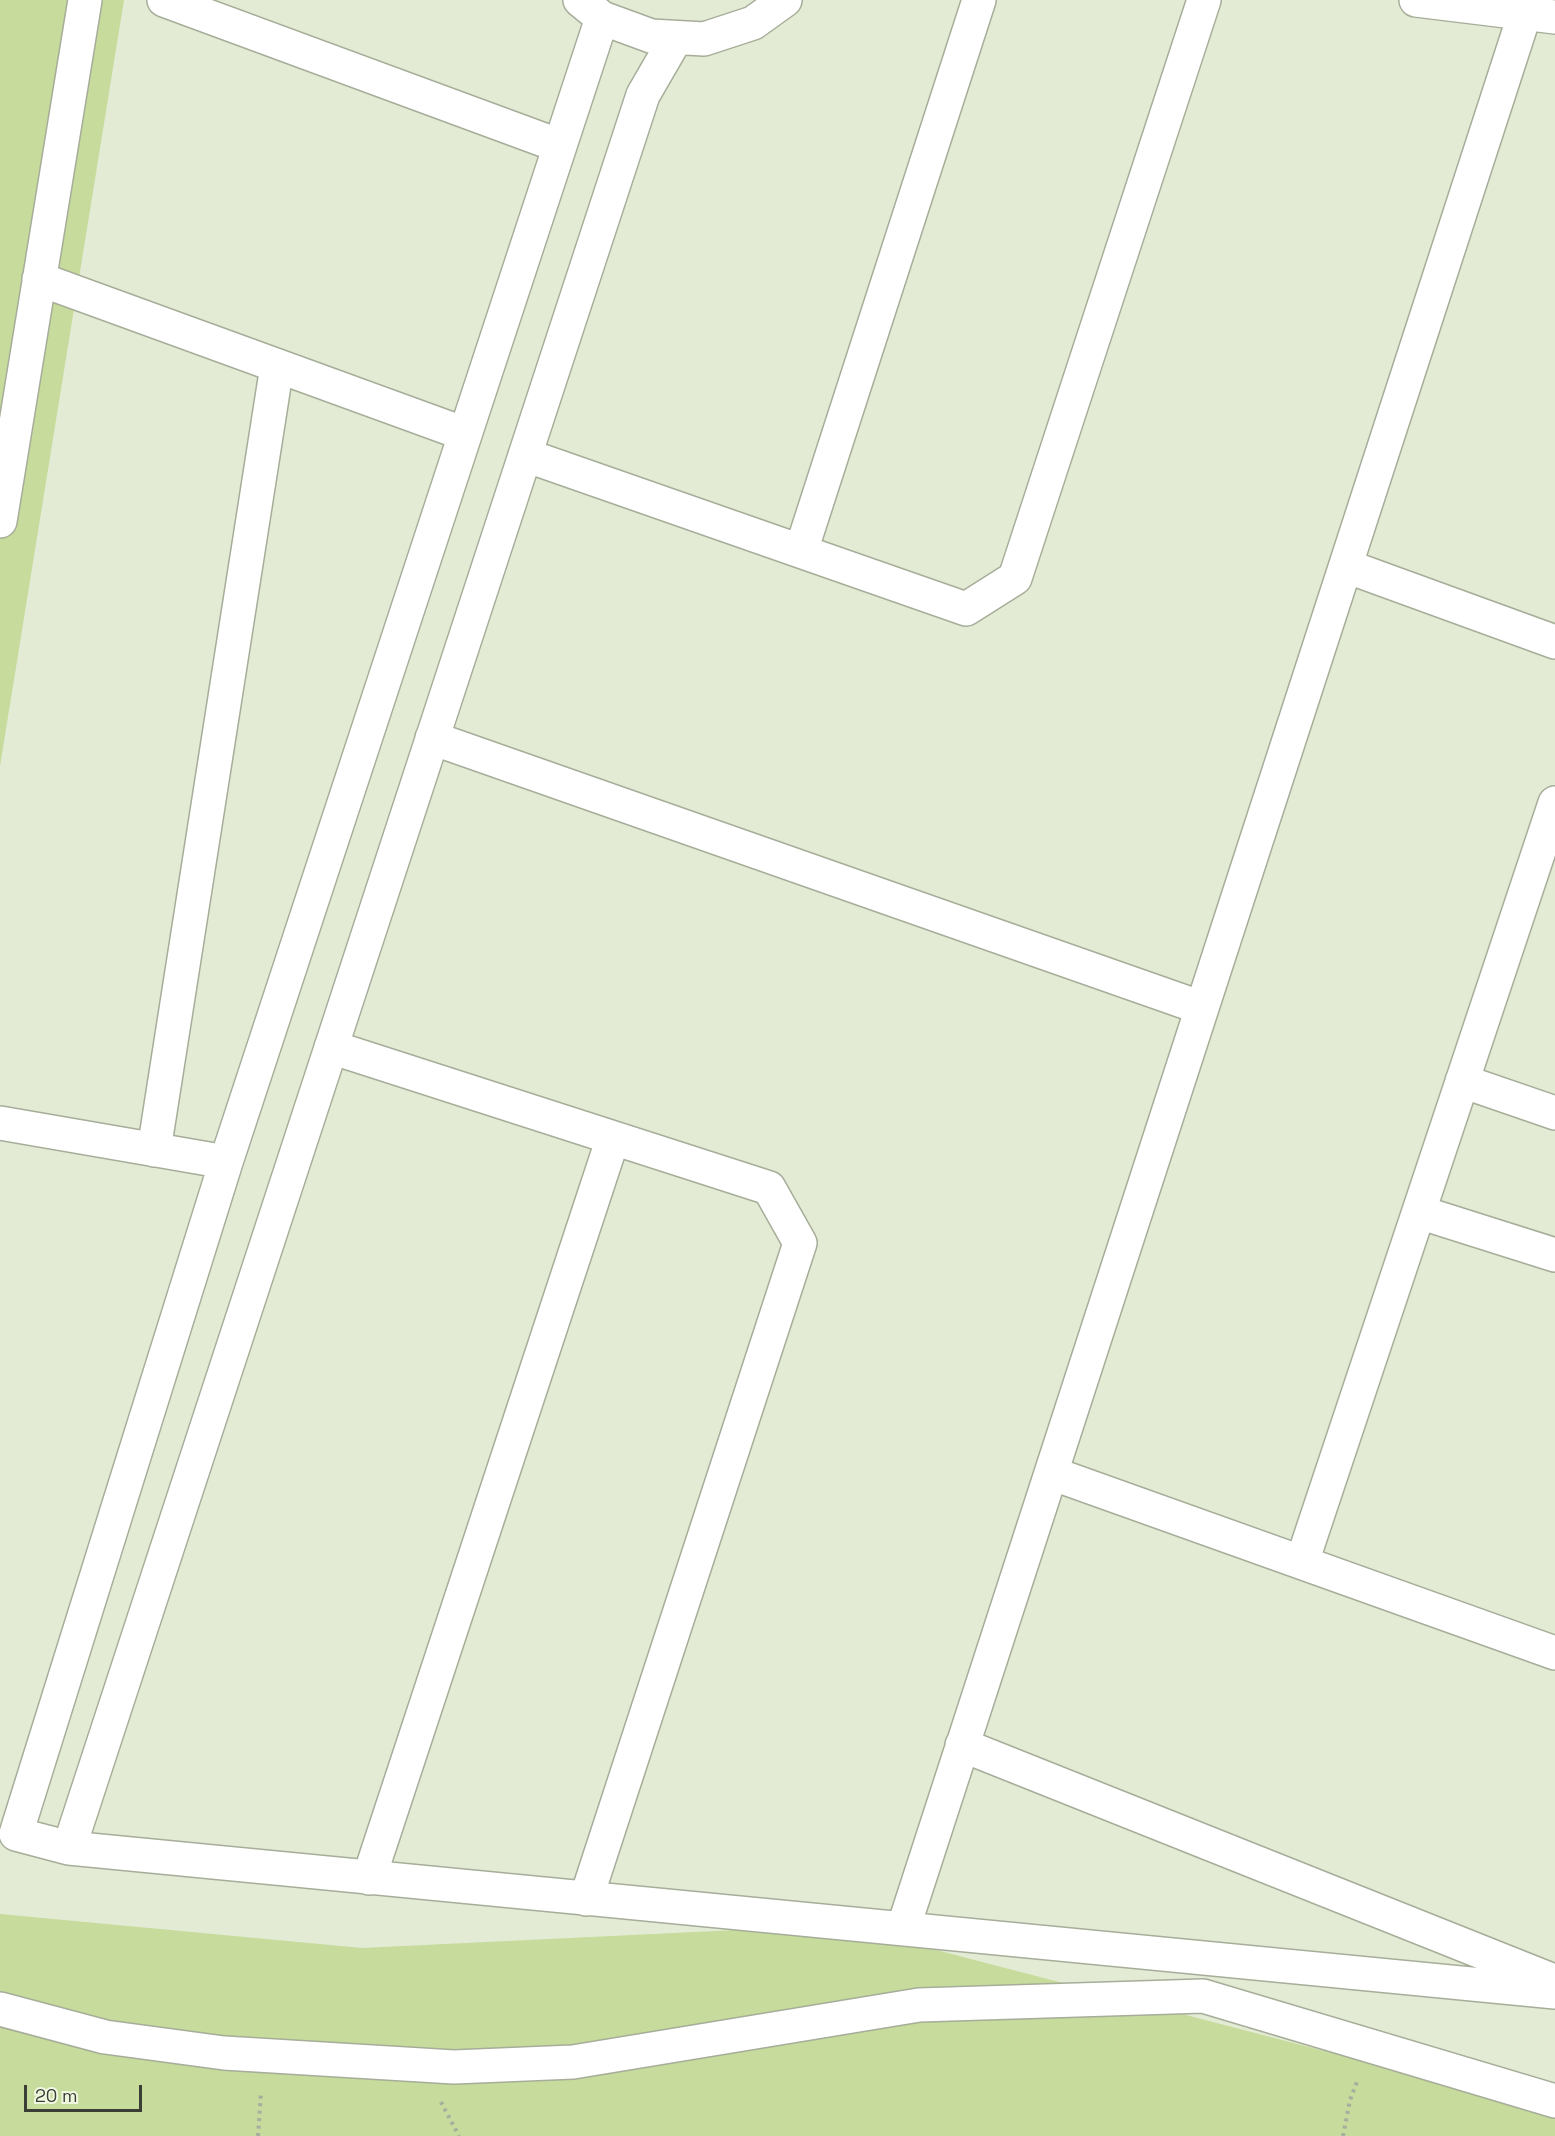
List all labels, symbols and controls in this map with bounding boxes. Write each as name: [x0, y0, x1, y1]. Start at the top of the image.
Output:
scale bar: [27, 2073, 146, 2111]
text: 20 m: [35, 2084, 78, 2107]

